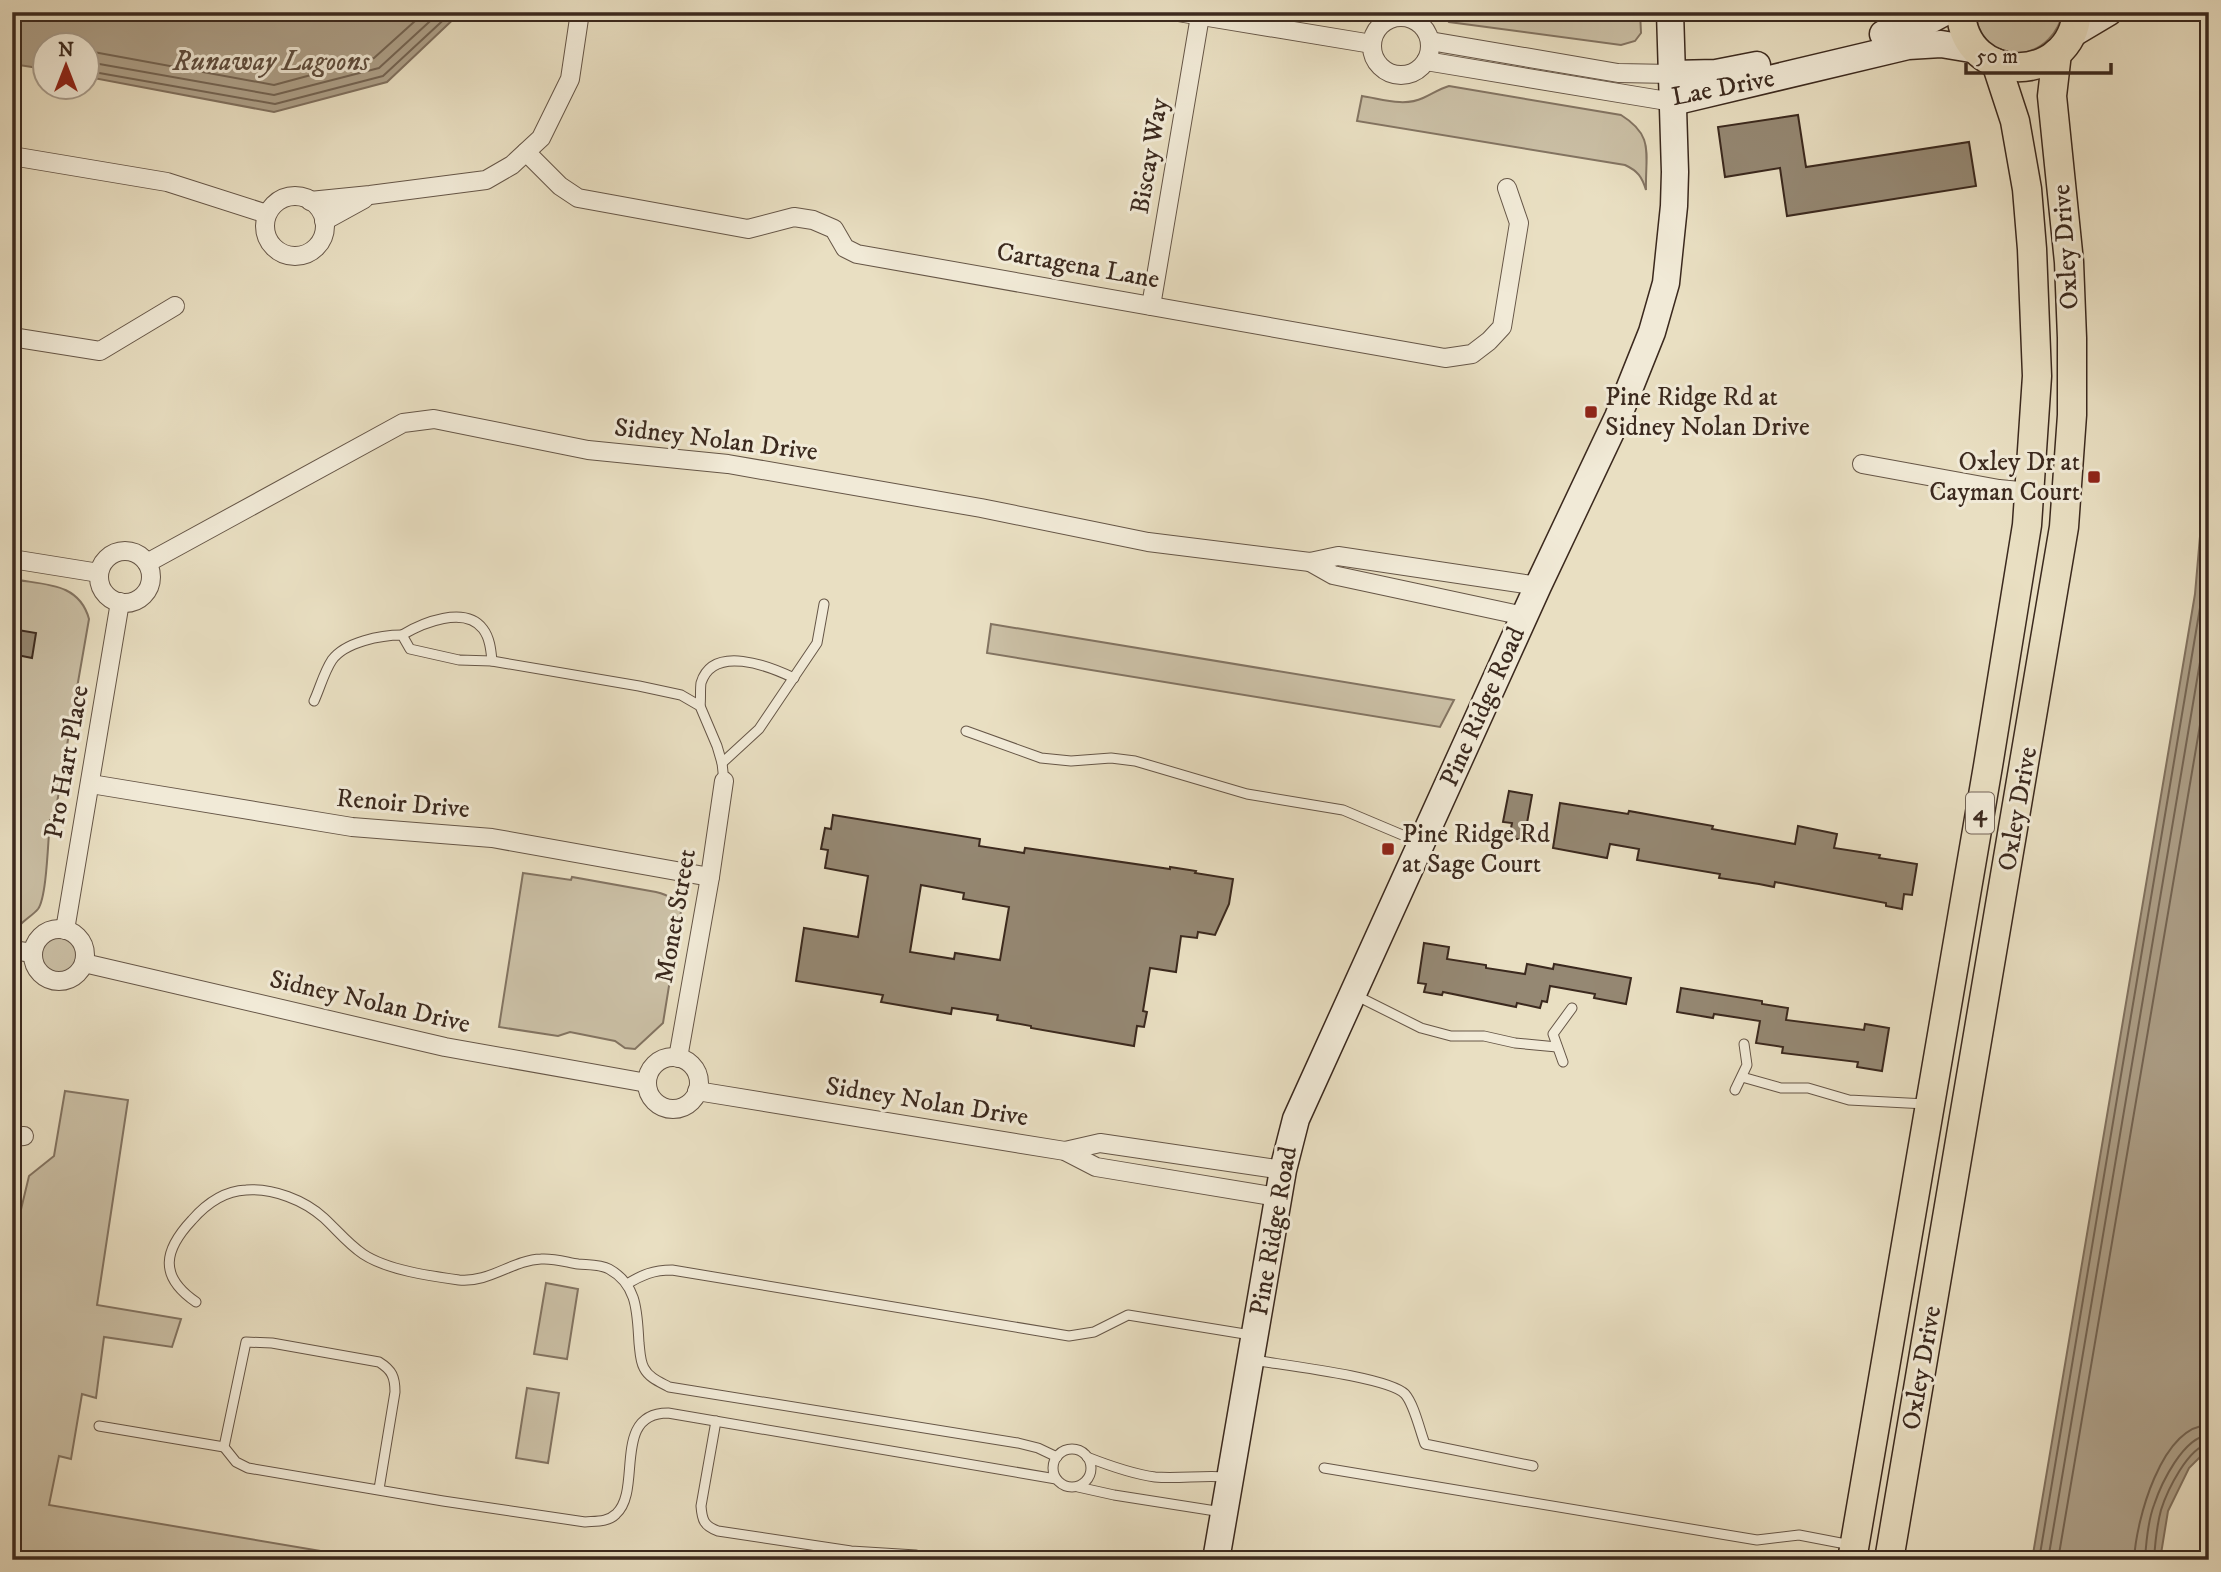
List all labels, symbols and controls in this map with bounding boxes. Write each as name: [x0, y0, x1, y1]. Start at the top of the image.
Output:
north arrow: [32, 32, 102, 102]
scale bar: [1966, 32, 2111, 76]
text: N: [58, 39, 74, 62]
water label: Runaway Lagoons: [172, 44, 370, 79]
text: 50 m: [1976, 44, 2018, 70]
street label: Lae Drive: [1669, 62, 1777, 114]
street label: Biscay Way: [1124, 95, 1177, 217]
street label: Oxley Drive: [2045, 183, 2087, 311]
street label: Cartagena Lane: [994, 235, 1162, 297]
place label: Pine Ridge Rd at Sidney Nolan Drive: [1605, 381, 1810, 444]
marker: Pine Ridge Rd at Sidney Nolan Drive: [1583, 404, 1599, 420]
street label: Sidney Nolan Drive: [612, 411, 820, 469]
place label: Oxley Dr at Cayman Court: [1929, 446, 2080, 509]
marker: Oxley Dr at Cayman Court: [2086, 469, 2102, 485]
street label: Pine Ridge Road: [1433, 622, 1533, 792]
street label: Pro Hart Place: [37, 683, 97, 841]
street label: Oxley Drive: [1991, 744, 2045, 874]
street label: Renoir Drive: [335, 782, 471, 826]
road number: 4: [1966, 792, 1994, 834]
place label: Pine Ridge Rd at Sage Court: [1402, 818, 1550, 881]
marker: Pine Ridge Rd at Sage Court: [1380, 841, 1396, 857]
street label: Monet Street: [648, 846, 704, 986]
street label: Sidney Nolan Drive: [267, 963, 473, 1041]
street label: Sidney Nolan Drive: [823, 1070, 1031, 1134]
street label: Pine Ridge Road: [1243, 1144, 1305, 1318]
street label: Oxley Drive: [1895, 1303, 1949, 1433]

